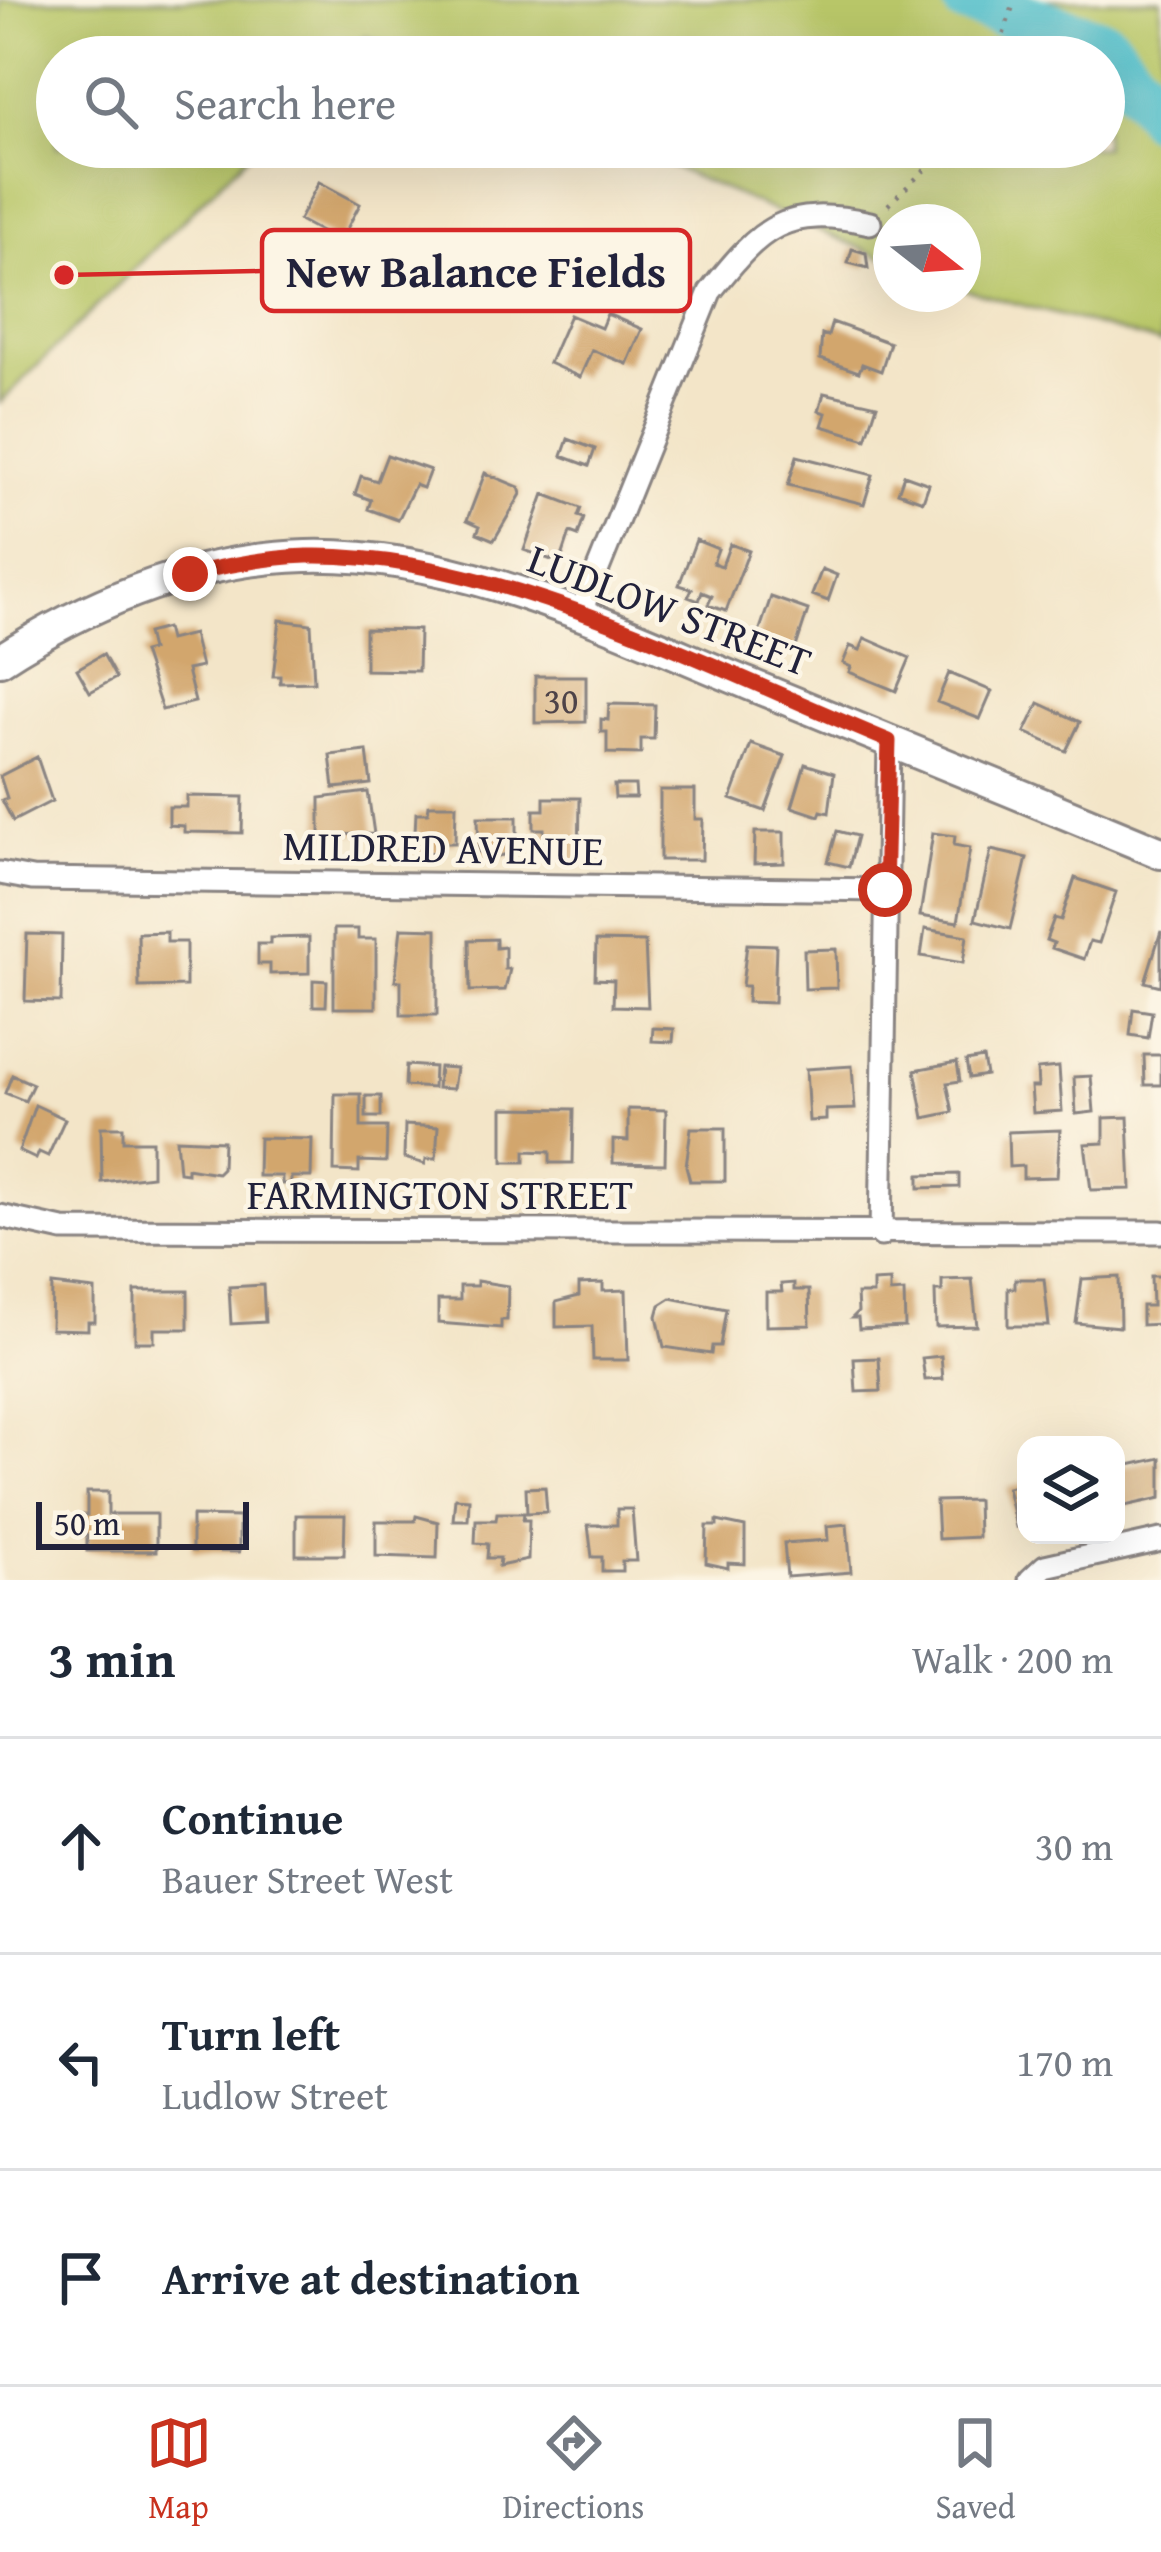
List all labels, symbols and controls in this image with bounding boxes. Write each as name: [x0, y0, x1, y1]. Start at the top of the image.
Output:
search box: [36, 36, 1125, 168]
icon: search: [78, 69, 144, 135]
text: Search here: [174, 70, 396, 135]
north arrow: [873, 204, 981, 312]
callout: New Balance Fields: [262, 230, 690, 311]
text: New Balance Fields: [286, 238, 666, 303]
street label: LUDLOW STREET: [520, 527, 820, 691]
route end: [163, 547, 217, 601]
house number: 30: [544, 673, 578, 726]
street label: MILDRED AVENUE: [282, 814, 604, 880]
route start: [858, 863, 912, 917]
street label: FARMINGTON STREET: [247, 1163, 633, 1224]
map controls: [1017, 1436, 1125, 1544]
button: layers: [1017, 1436, 1125, 1544]
scale bar: [36, 1496, 249, 1549]
text: 50 m: [54, 1499, 120, 1547]
text: 3 min: [48, 1621, 175, 1696]
text: Walk · 200 m: [912, 1630, 1113, 1687]
text: Continue: [162, 1785, 343, 1850]
icon: ahead: [48, 1813, 114, 1879]
text: 30 m: [1035, 1817, 1113, 1874]
text: Bauer Street West: [162, 1850, 453, 1907]
text: Turn left: [162, 2001, 340, 2066]
icon: left: [48, 2029, 114, 2095]
text: 170 m: [1016, 2033, 1113, 2090]
text: Ludlow Street: [162, 2066, 388, 2123]
icon: arrive: [48, 2245, 114, 2311]
text: Arrive at destination: [162, 2245, 580, 2310]
tab: Map: [146, 2410, 212, 2530]
tab: Directions: [503, 2410, 644, 2530]
tab: Saved: [936, 2410, 1015, 2530]

